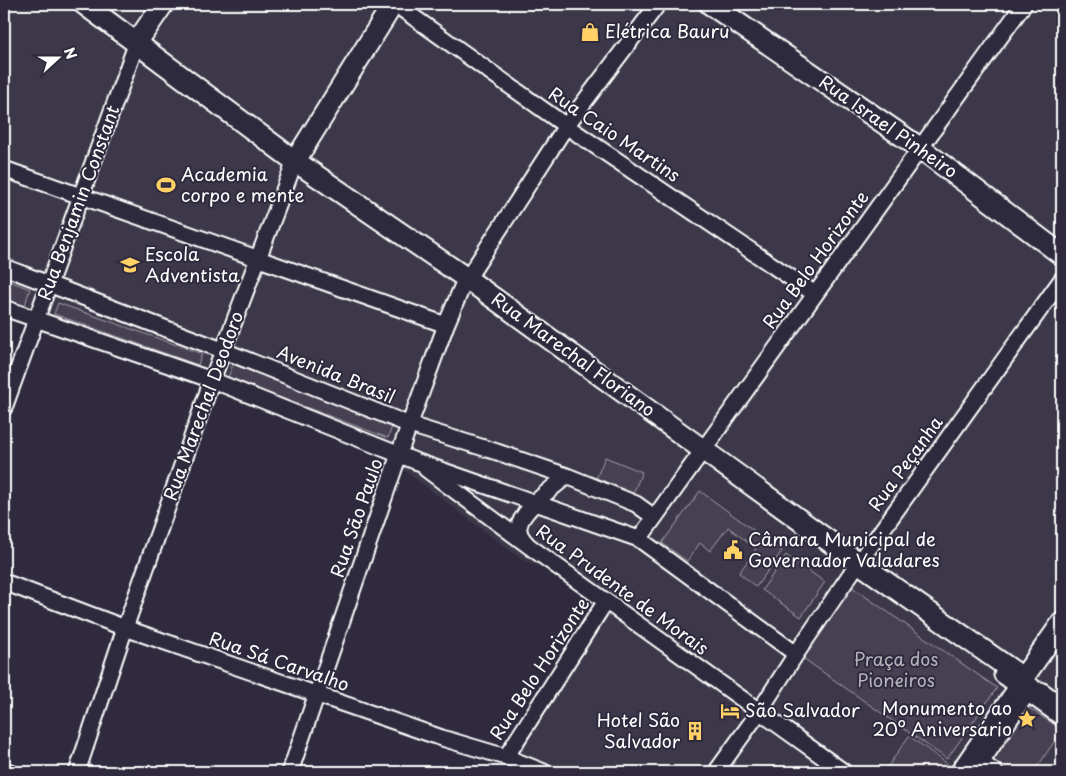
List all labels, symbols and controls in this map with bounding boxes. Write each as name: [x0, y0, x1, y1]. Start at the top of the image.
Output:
place label: Elétrica Bauru: [605, 17, 730, 44]
shop icon: Elétrica Bauru: [579, 21, 601, 43]
north arrow: [32, 32, 82, 82]
text: N: [59, 44, 82, 62]
street label: Rua Israel Pinheiro: [814, 68, 964, 184]
street label: Rua Caio Martins: [544, 80, 686, 188]
street label: Rua Benjamin Constant: [30, 101, 125, 304]
place label: Academia corpo e mente: [181, 160, 305, 208]
sports icon: Academia corpo e mente: [155, 174, 177, 196]
street label: Rua Belo Horizonte: [755, 184, 874, 334]
place label: Escola Adventista: [145, 240, 240, 288]
school or university icon: Escola Adventista: [119, 254, 141, 276]
street label: Rua Marechal Floriano: [486, 285, 661, 422]
street label: Rua Marechal Deodoro: [156, 307, 249, 504]
street label: Avenida Brasil: [273, 338, 400, 410]
street label: Rua Peçanha: [861, 409, 949, 516]
street label: Rua São Paulo: [323, 454, 389, 581]
street label: Rua Prudente de Morais: [531, 517, 715, 661]
place label: Câmara Municipal de Governador Valadares: [748, 525, 940, 573]
public building icon: Câmara Municipal de Governador Valadares: [722, 539, 744, 561]
street label: Rua Belo Horizonte: [482, 591, 595, 745]
street label: Rua Sá Carvalho: [206, 624, 353, 697]
park label: Praça dos Pioneiros: [854, 645, 938, 693]
place label: Monumento ao 20º Aniversário: [872, 694, 1012, 742]
place label: São Salvador: [745, 696, 860, 723]
hotel icon: São Salvador: [719, 700, 741, 722]
place label: Hotel São Salvador: [597, 706, 681, 754]
place icon: Monumento ao 20º Aniversário: [1016, 708, 1038, 730]
building icon: Hotel São Salvador: [684, 720, 706, 742]

